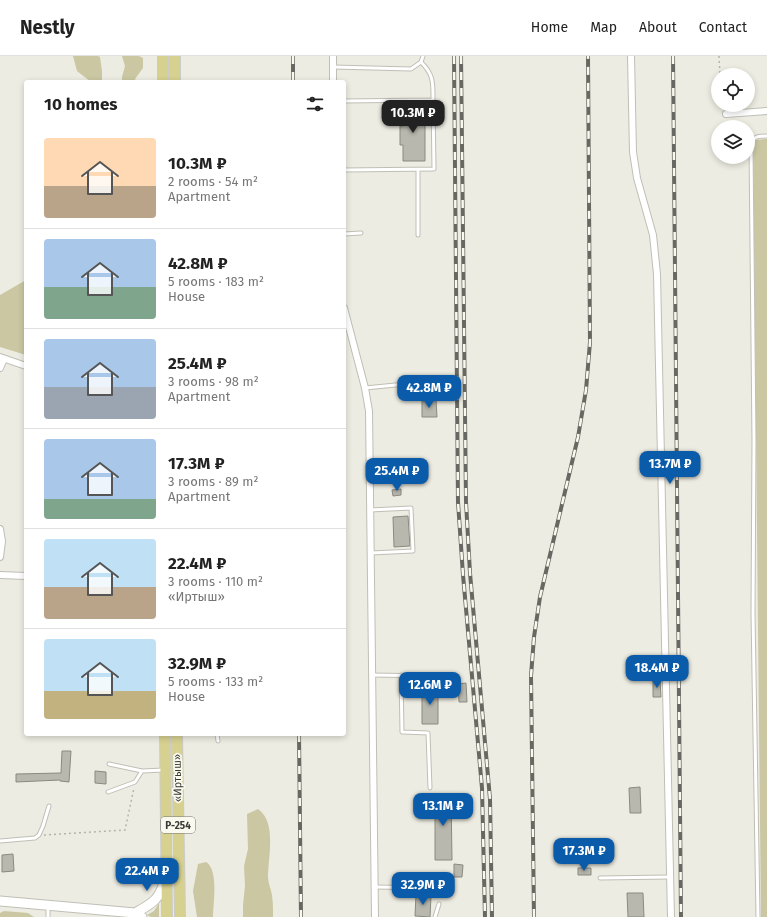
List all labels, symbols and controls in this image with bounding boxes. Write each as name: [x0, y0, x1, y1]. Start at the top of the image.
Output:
text: Nestly: [20, 16, 75, 39]
text: Home: [531, 19, 568, 36]
text: Map: [590, 19, 617, 36]
text: About: [639, 19, 677, 36]
text: Contact: [699, 19, 747, 36]
map controls: [711, 68, 755, 164]
button: locate: [711, 68, 755, 112]
icon: filters: [304, 93, 326, 115]
text: 10 homes: [44, 94, 118, 115]
pin: 10.3M ₽: [376, 100, 450, 134]
text: 10.3M ₽: [391, 105, 435, 120]
button: layers: [711, 120, 755, 164]
text: 10.3M ₽: [168, 153, 227, 174]
icon: home: [76, 154, 124, 202]
text: 2 rooms · 54 m²: [168, 174, 258, 189]
text: Apartment: [168, 189, 230, 204]
text: 42.8M ₽: [168, 253, 228, 274]
icon: home: [76, 255, 124, 303]
text: 5 rooms · 183 m²: [168, 274, 264, 289]
text: House: [168, 289, 205, 304]
text: 25.4M ₽: [168, 353, 227, 374]
icon: home: [76, 355, 124, 403]
text: 3 rooms · 98 m²: [168, 374, 259, 389]
pin: 42.8M ₽: [392, 375, 466, 409]
text: 42.8M ₽: [406, 380, 452, 395]
text: Apartment: [168, 389, 230, 404]
pin: 13.7M ₽: [633, 451, 707, 485]
text: 17.3M ₽: [168, 453, 225, 474]
icon: home: [76, 455, 124, 503]
text: 13.7M ₽: [648, 456, 692, 471]
pin: 25.4M ₽: [360, 458, 434, 492]
text: 25.4M ₽: [375, 463, 419, 478]
text: 3 rooms · 89 m²: [168, 474, 258, 489]
text: Apartment: [168, 489, 230, 504]
text: 22.4M ₽: [168, 553, 226, 574]
icon: home: [76, 555, 124, 603]
text: 3 rooms · 110 m²: [168, 574, 263, 589]
text: «Иртыш»: [168, 589, 225, 604]
text: 32.9M ₽: [168, 653, 226, 674]
icon: home: [76, 655, 124, 703]
pin: 18.4M ₽: [620, 655, 694, 689]
text: 18.4M ₽: [635, 660, 679, 675]
pin: 12.6M ₽: [393, 672, 467, 706]
text: 5 rooms · 133 m²: [168, 674, 263, 689]
text: 12.6M ₽: [408, 677, 452, 692]
text: House: [168, 689, 205, 704]
street label: «Иртыш»: [171, 754, 184, 802]
pin: 13.1M ₽: [406, 793, 480, 827]
text: 13.1M ₽: [422, 798, 464, 813]
road number: Р-254: [161, 817, 195, 833]
pin: 17.3M ₽: [547, 838, 621, 872]
text: 17.3M ₽: [562, 843, 606, 858]
pin: 22.4M ₽: [110, 858, 184, 892]
text: 22.4M ₽: [125, 863, 169, 878]
pin: 32.9M ₽: [386, 872, 460, 906]
text: 32.9M ₽: [401, 877, 445, 892]

